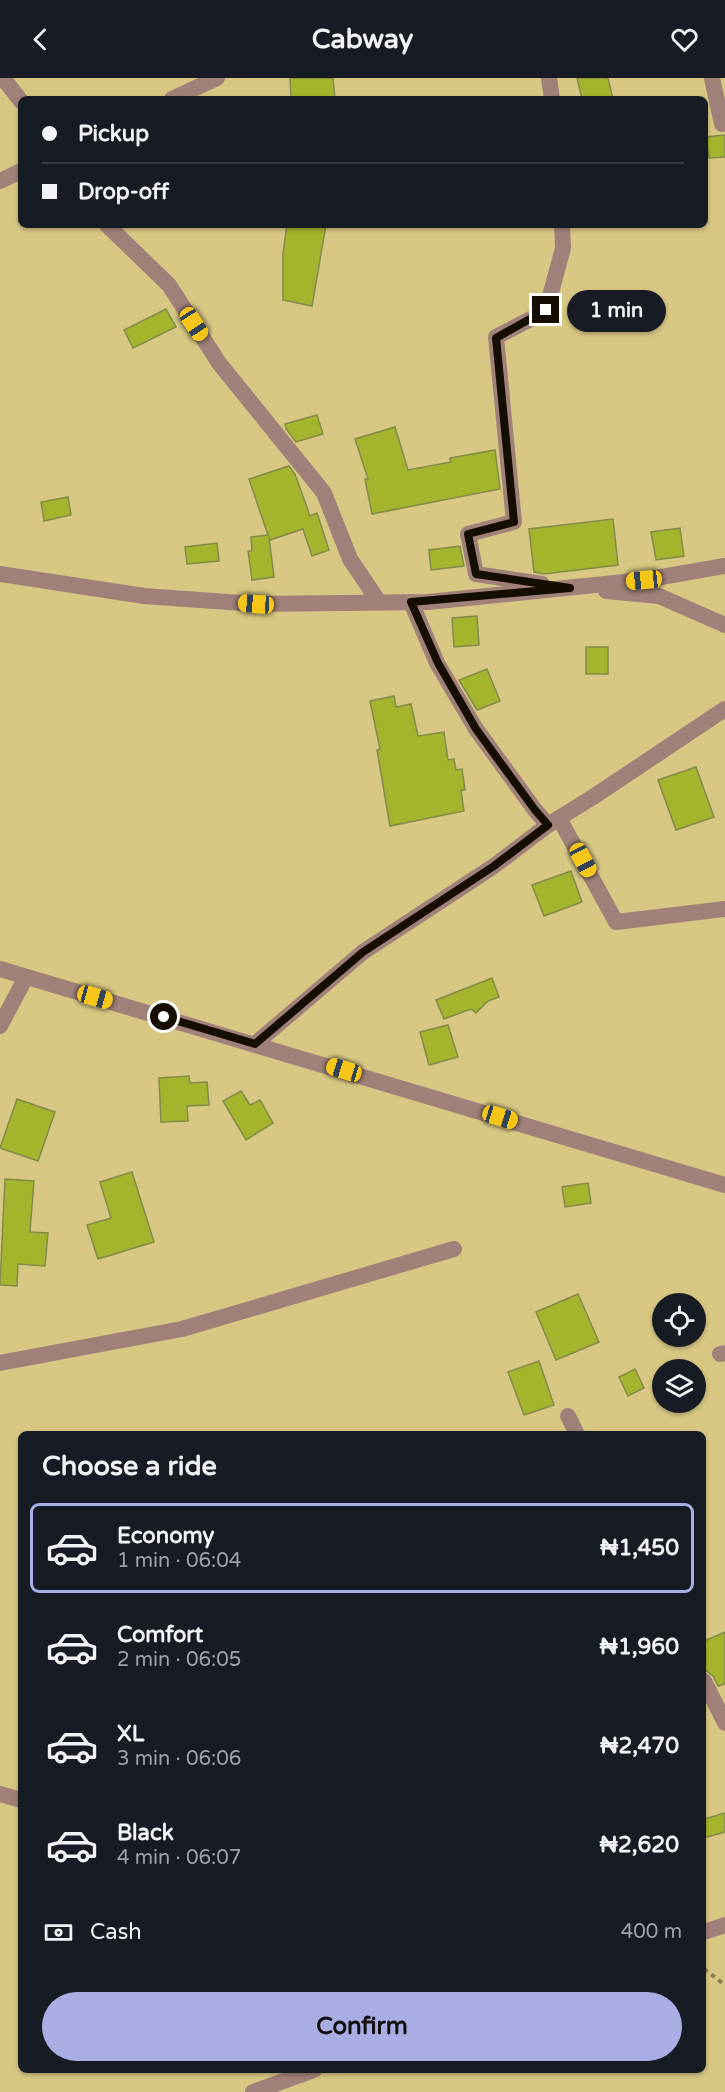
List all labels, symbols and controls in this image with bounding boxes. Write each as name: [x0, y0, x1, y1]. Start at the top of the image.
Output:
icon: back: [24, 23, 57, 56]
text: Cabway: [312, 23, 413, 56]
icon: heart: [668, 23, 701, 56]
text: Pickup: [78, 121, 149, 147]
text: Drop-off: [78, 179, 169, 205]
callout: 1 min: [567, 289, 666, 331]
route end: [532, 296, 559, 323]
text: 1 min: [590, 299, 643, 323]
car: [177, 304, 211, 344]
car: [625, 569, 663, 591]
car: [237, 594, 275, 614]
car: [567, 840, 599, 880]
car: [75, 983, 115, 1011]
route start: [150, 1003, 177, 1030]
car: [324, 1056, 364, 1084]
car: [480, 1103, 520, 1131]
map controls: [652, 1293, 706, 1413]
button: locate: [652, 1293, 706, 1347]
button: layers: [652, 1359, 706, 1413]
text: Choose a ride: [42, 1450, 217, 1483]
icon: car: [45, 1521, 99, 1575]
text: Economy: [117, 1523, 214, 1549]
text: ₦1,450: [600, 1535, 679, 1561]
text: 1 min · 06:04: [117, 1549, 241, 1573]
icon: car: [45, 1620, 99, 1674]
text: Comfort: [117, 1622, 203, 1648]
text: ₦1,960: [600, 1634, 679, 1660]
text: 2 min · 06:05: [117, 1648, 241, 1672]
icon: car: [45, 1719, 99, 1773]
text: XL: [117, 1721, 144, 1747]
text: ₦2,470: [600, 1733, 679, 1759]
text: 3 min · 06:06: [117, 1747, 241, 1771]
icon: car: [45, 1818, 99, 1872]
text: Black: [117, 1820, 174, 1846]
text: ₦2,620: [600, 1832, 679, 1858]
text: 4 min · 06:07: [117, 1846, 241, 1870]
icon: cash: [42, 1916, 75, 1949]
text: Cash: [90, 1919, 142, 1945]
text: 400 m: [621, 1920, 682, 1944]
button: Confirm: [42, 1992, 682, 2061]

